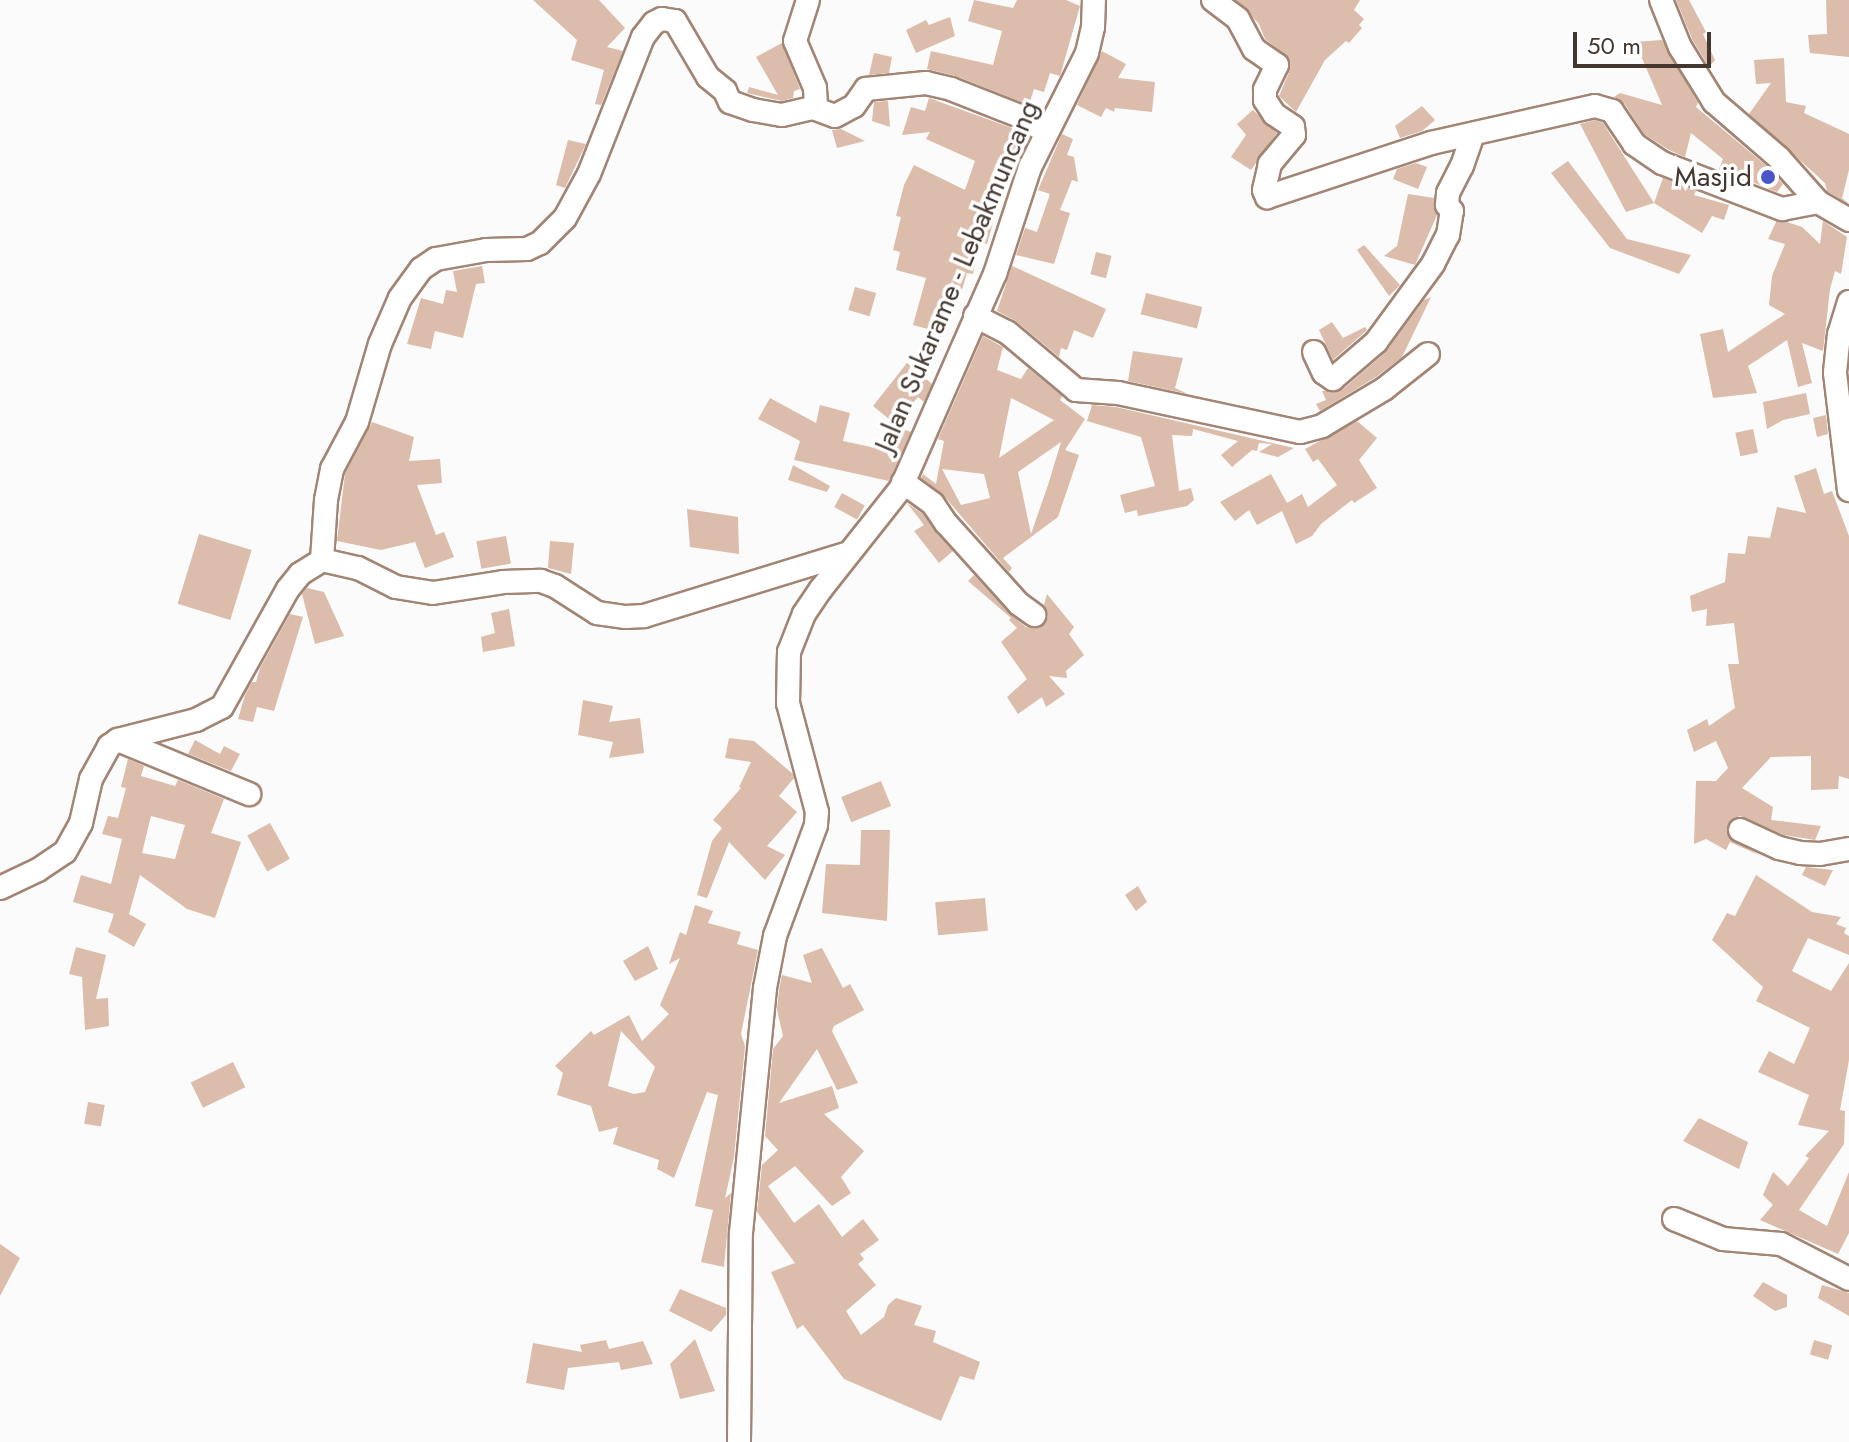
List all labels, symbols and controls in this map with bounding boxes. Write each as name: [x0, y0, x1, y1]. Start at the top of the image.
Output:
scale bar: [1577, 16, 1715, 66]
text: 50 m: [1587, 28, 1641, 63]
street label: Jalan Sukarame - Lebakmuncang: [868, 95, 1046, 457]
place label: Masjid: [1674, 160, 1752, 194]
marker: Masjid: [1759, 168, 1777, 186]

